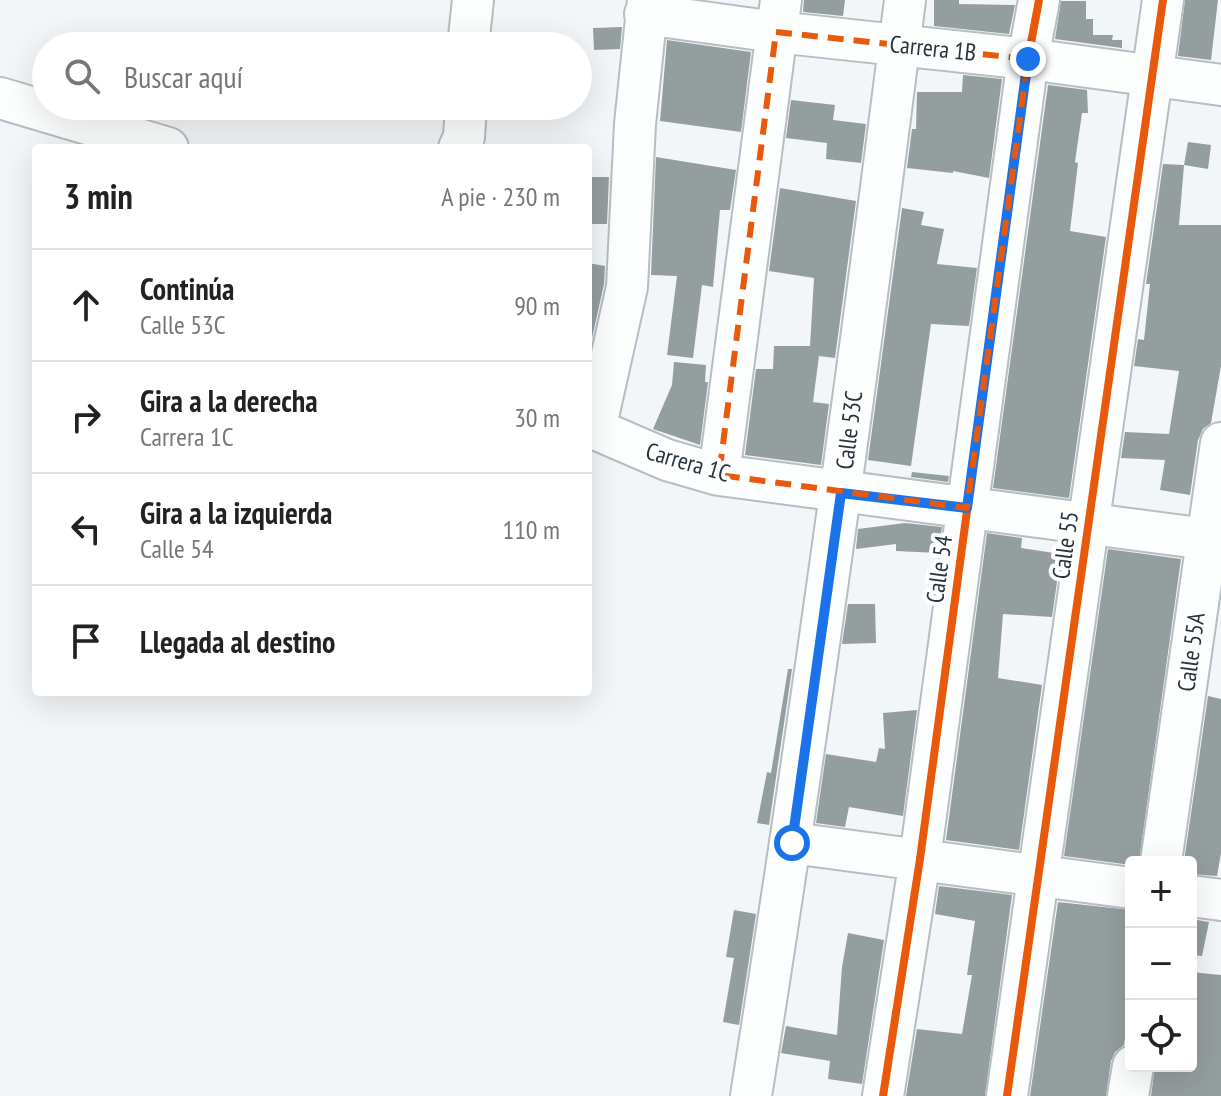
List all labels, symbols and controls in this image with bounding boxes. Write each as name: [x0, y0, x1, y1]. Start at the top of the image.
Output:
street label: Carrera 1B: [888, 28, 978, 68]
search box: [32, 32, 592, 120]
route end: [1010, 41, 1046, 77]
icon: search: [60, 54, 104, 98]
text: Buscar aquí: [124, 57, 243, 96]
text: 3 min: [64, 174, 133, 218]
text: A pie · 230 m: [441, 180, 560, 213]
text: Continúa: [140, 269, 234, 308]
icon: ahead: [64, 283, 108, 327]
text: 90 m: [514, 289, 560, 322]
text: Calle 53C: [140, 308, 226, 341]
text: Gira a la derecha: [140, 381, 318, 420]
street label: Calle 53C: [829, 389, 869, 471]
icon: right: [64, 395, 108, 439]
text: 30 m: [514, 401, 560, 434]
text: Carrera 1C: [140, 420, 234, 453]
street label: Carrera 1C: [642, 435, 734, 489]
text: Gira a la izquierda: [140, 493, 332, 532]
icon: left: [64, 507, 108, 551]
street label: Calle 55: [1045, 509, 1085, 581]
text: 110 m: [502, 513, 560, 546]
text: Calle 54: [140, 532, 214, 565]
street label: Calle 54: [919, 533, 959, 605]
street label: Calle 55A: [1170, 610, 1212, 693]
icon: arrive: [64, 619, 108, 663]
text: Llegada al destino: [140, 622, 335, 661]
route start: [774, 825, 810, 861]
map controls: [1125, 856, 1197, 1072]
button: +: [1125, 856, 1197, 928]
button: −: [1125, 928, 1197, 1000]
button: locate: [1125, 1000, 1197, 1072]

